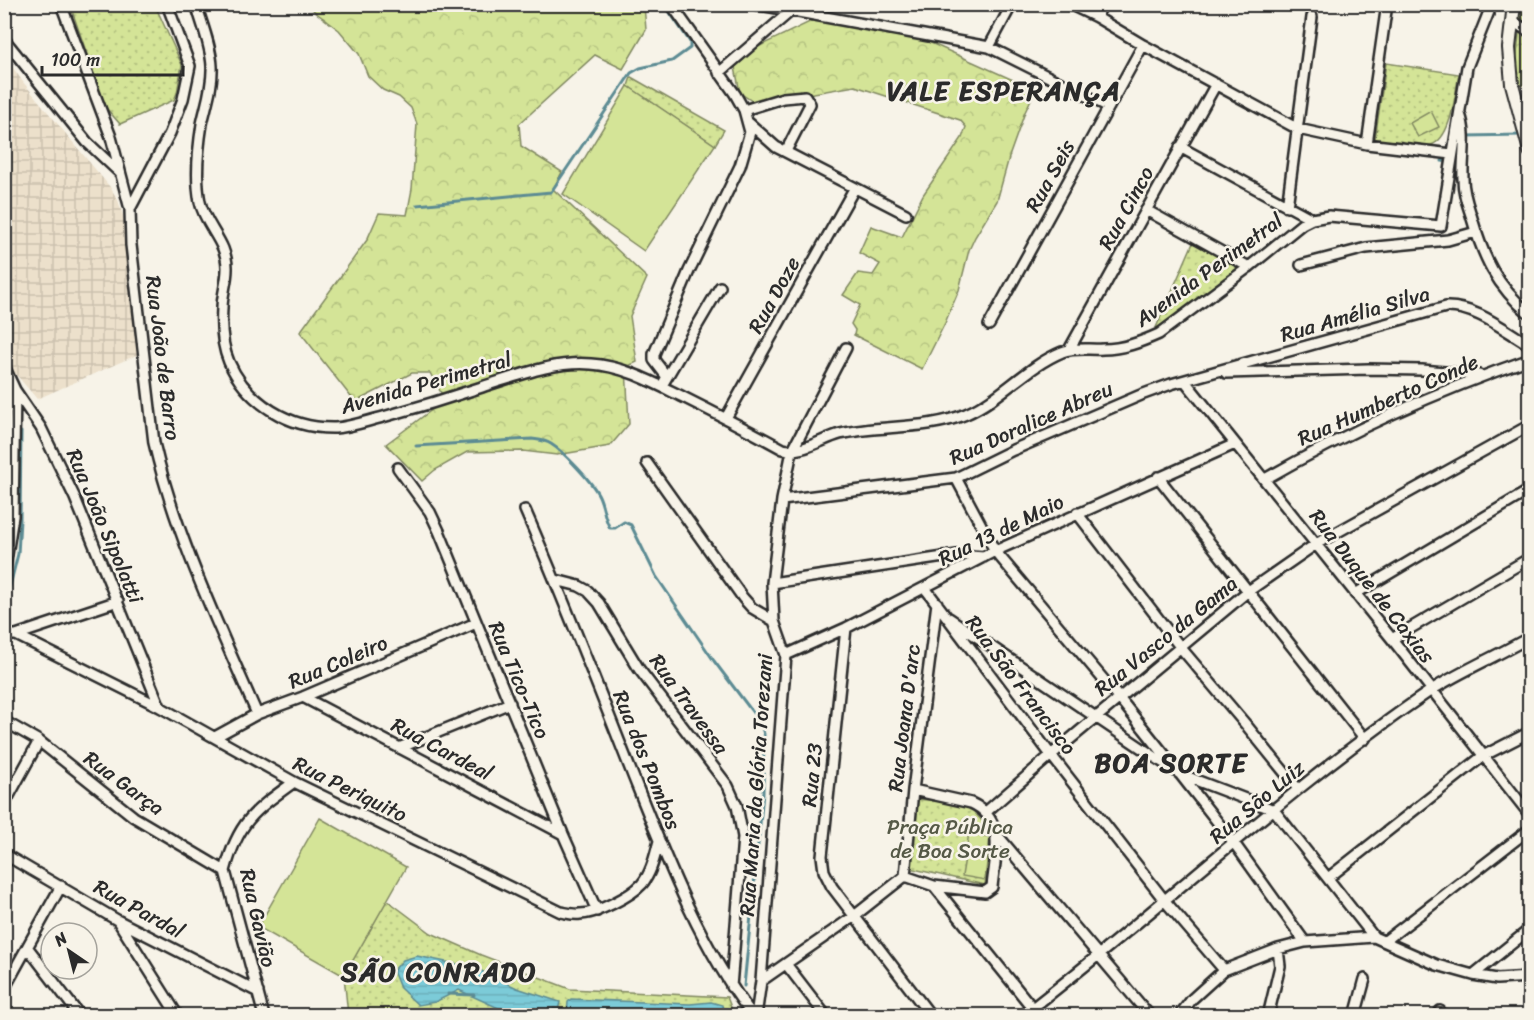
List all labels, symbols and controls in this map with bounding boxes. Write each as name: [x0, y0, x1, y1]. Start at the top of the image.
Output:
scale bar: [42, 39, 183, 77]
text: 100 m: [51, 44, 100, 76]
district label: VALE ESPERANÇA: [887, 67, 1121, 115]
street label: Rua Seis: [1014, 132, 1086, 220]
street label: Rua Cinco: [1087, 159, 1165, 257]
street label: Avenida Perimetral: [1126, 202, 1292, 338]
street label: Rua Doze: [737, 249, 811, 341]
street label: Rua João de Barro: [134, 273, 192, 443]
street label: Rua Amélia Silva: [1276, 274, 1435, 353]
street label: Avenida Perimetral: [335, 340, 517, 426]
street label: Rua Humberto Conde: [1291, 343, 1485, 457]
street label: Rua Doralice Abreu: [943, 370, 1120, 476]
street label: Rua João Sipolatti: [55, 443, 155, 611]
street label: Rua 13 de Maio: [931, 483, 1071, 577]
street label: Rua Duque de Caxias: [1299, 500, 1445, 672]
street label: Rua Vasco da Gama: [1085, 565, 1247, 706]
street label: Rua São Francisco: [955, 606, 1087, 764]
street label: Rua Tico-Tico: [477, 615, 561, 745]
street label: Rua Coleiro: [282, 624, 394, 700]
street label: Rua Joana D'arc: [876, 642, 932, 794]
street label: Rua Travessa: [639, 645, 739, 763]
street label: Rua Maria da Glória Torezani: [728, 651, 784, 918]
street label: Rua dos Pombos: [602, 684, 692, 836]
street label: Rua Cardeal: [384, 706, 501, 792]
district label: BOA SORTE: [1094, 739, 1248, 787]
street label: Rua Garça: [75, 740, 173, 826]
street label: Rua 23: [790, 741, 834, 809]
street label: Rua Periquito: [286, 745, 414, 833]
street label: Rua São Luiz: [1200, 749, 1315, 854]
park label: Praça Pública de Boa Sorte: [887, 808, 1014, 870]
street label: Rua Gavião: [228, 865, 288, 972]
street label: Rua Pardal: [86, 868, 192, 950]
north arrow: [39, 921, 99, 981]
text: N: [47, 924, 74, 955]
district label: SÃO CONRADO: [340, 948, 537, 996]

